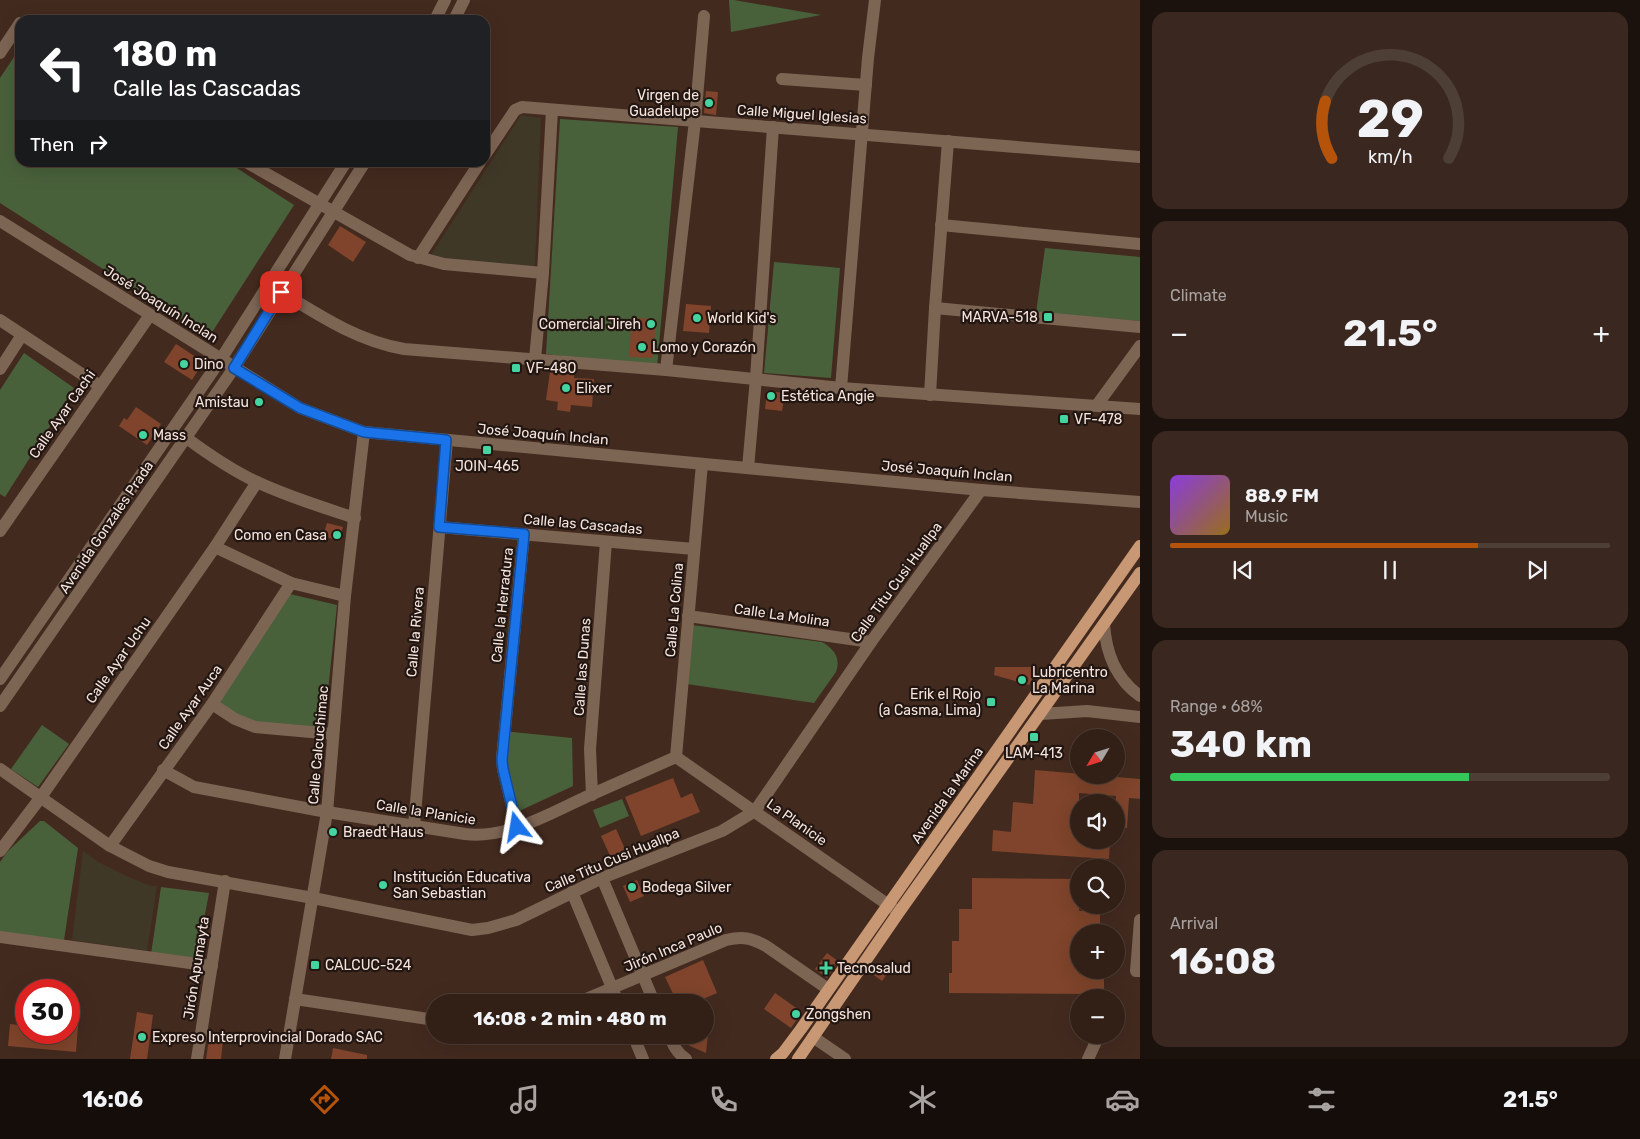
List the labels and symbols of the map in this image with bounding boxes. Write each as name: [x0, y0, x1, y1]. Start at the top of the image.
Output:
place label: Virgen de Guadelupe: [629, 87, 699, 120]
marker: Virgen de Guadelupe: [703, 97, 715, 109]
street label: Calle Miguel Iglesias: [737, 101, 867, 128]
street label: José Joaquín Inclan: [100, 262, 221, 347]
pin: [260, 271, 302, 313]
place label: MARVA-518: [961, 309, 1038, 326]
place label: World Kid's: [707, 310, 776, 327]
marker: MARVA-518: [1042, 311, 1054, 323]
marker: World Kid's: [691, 312, 703, 324]
place label: Comercial Jireh: [539, 316, 641, 333]
marker: Comercial Jireh: [645, 318, 657, 330]
place label: Lomo y Corazón: [652, 339, 756, 356]
marker: Lomo y Corazón: [636, 341, 648, 353]
place label: Dino: [194, 356, 224, 373]
marker: Dino: [178, 358, 190, 370]
place label: VF-480: [526, 360, 577, 377]
marker: VF-480: [510, 362, 522, 374]
street label: Calle Ayar Cachi: [26, 367, 99, 462]
place label: Elixer: [576, 380, 612, 397]
marker: Elixer: [560, 382, 572, 394]
place label: Estética Angie: [781, 388, 875, 405]
marker: Estética Angie: [765, 390, 777, 402]
place label: Amistau: [195, 394, 249, 411]
marker: Amistau: [253, 396, 265, 408]
place label: VF-478: [1074, 411, 1123, 428]
marker: VF-478: [1058, 413, 1070, 425]
street label: José Joaquín Inclan: [477, 420, 609, 449]
place label: Mass: [153, 427, 186, 444]
marker: Mass: [137, 429, 149, 441]
marker: JOIN-465: [481, 444, 493, 456]
street label: José Joaquín Inclan: [881, 457, 1013, 486]
street label: Avenida Gonzales Prada: [56, 458, 157, 597]
place label: JOIN-465: [455, 458, 519, 475]
street label: Calle las Cascadas: [523, 511, 643, 538]
street label: Calle Titu Cusi Huallpa: [847, 519, 946, 646]
place label: Como en Casa: [234, 527, 327, 544]
marker: Como en Casa: [331, 529, 343, 541]
street label: Calle la Herradura: [488, 547, 517, 663]
street label: Calle La Colina: [662, 562, 687, 658]
street label: Calle la Rivera: [403, 586, 428, 678]
street label: Calle La Molina: [733, 600, 831, 631]
street label: Calle Ayar Uchu: [82, 614, 155, 707]
street label: Calle las Dunas: [571, 617, 594, 717]
street label: Calle Ayar Auca: [155, 661, 226, 753]
place label: Lubricentro La Marina: [1032, 664, 1108, 697]
marker: Lubricentro La Marina: [1016, 674, 1028, 686]
street label: Calle Calcuchimac: [305, 685, 332, 805]
place label: Erik el Rojo (a Casma, Lima): [879, 686, 981, 719]
marker: Erik el Rojo (a Casma, Lima): [985, 696, 997, 708]
north arrow: [1070, 729, 1125, 784]
marker: LAM-413: [1028, 731, 1040, 743]
street label: Avenida la Marina: [908, 744, 987, 847]
place label: LAM-413: [1005, 745, 1063, 762]
street label: La Planicie: [763, 795, 830, 850]
street label: Calle la Planicie: [375, 796, 477, 829]
position arrow: [490, 800, 542, 852]
place label: Braedt Haus: [343, 824, 424, 841]
street label: Calle Titu Cusi Huallpa: [542, 824, 682, 896]
marker: Braedt Haus: [327, 826, 339, 838]
place label: Institución Educativa San Sebastian: [393, 869, 531, 902]
marker: Institución Educativa San Sebastian: [377, 879, 389, 891]
place label: Bodega Silver: [642, 879, 732, 896]
marker: Bodega Silver: [626, 881, 638, 893]
street label: Jirón Apumayta: [180, 915, 213, 1021]
street label: Jirón Inca Paulo: [622, 919, 725, 976]
place label: CALCUC-524: [325, 957, 412, 974]
marker: CALCUC-524: [309, 959, 321, 971]
place label: Tecnosalud: [837, 960, 911, 977]
marker: Tecnosalud: [819, 961, 833, 975]
speed limit sign: 30: [15, 979, 80, 1044]
place label: Zongshen: [806, 1006, 871, 1023]
marker: Zongshen: [790, 1008, 802, 1020]
place label: Expreso Interprovincial Dorado SAC: [152, 1029, 383, 1046]
marker: Expreso Interprovincial Dorado SAC: [136, 1031, 148, 1043]

